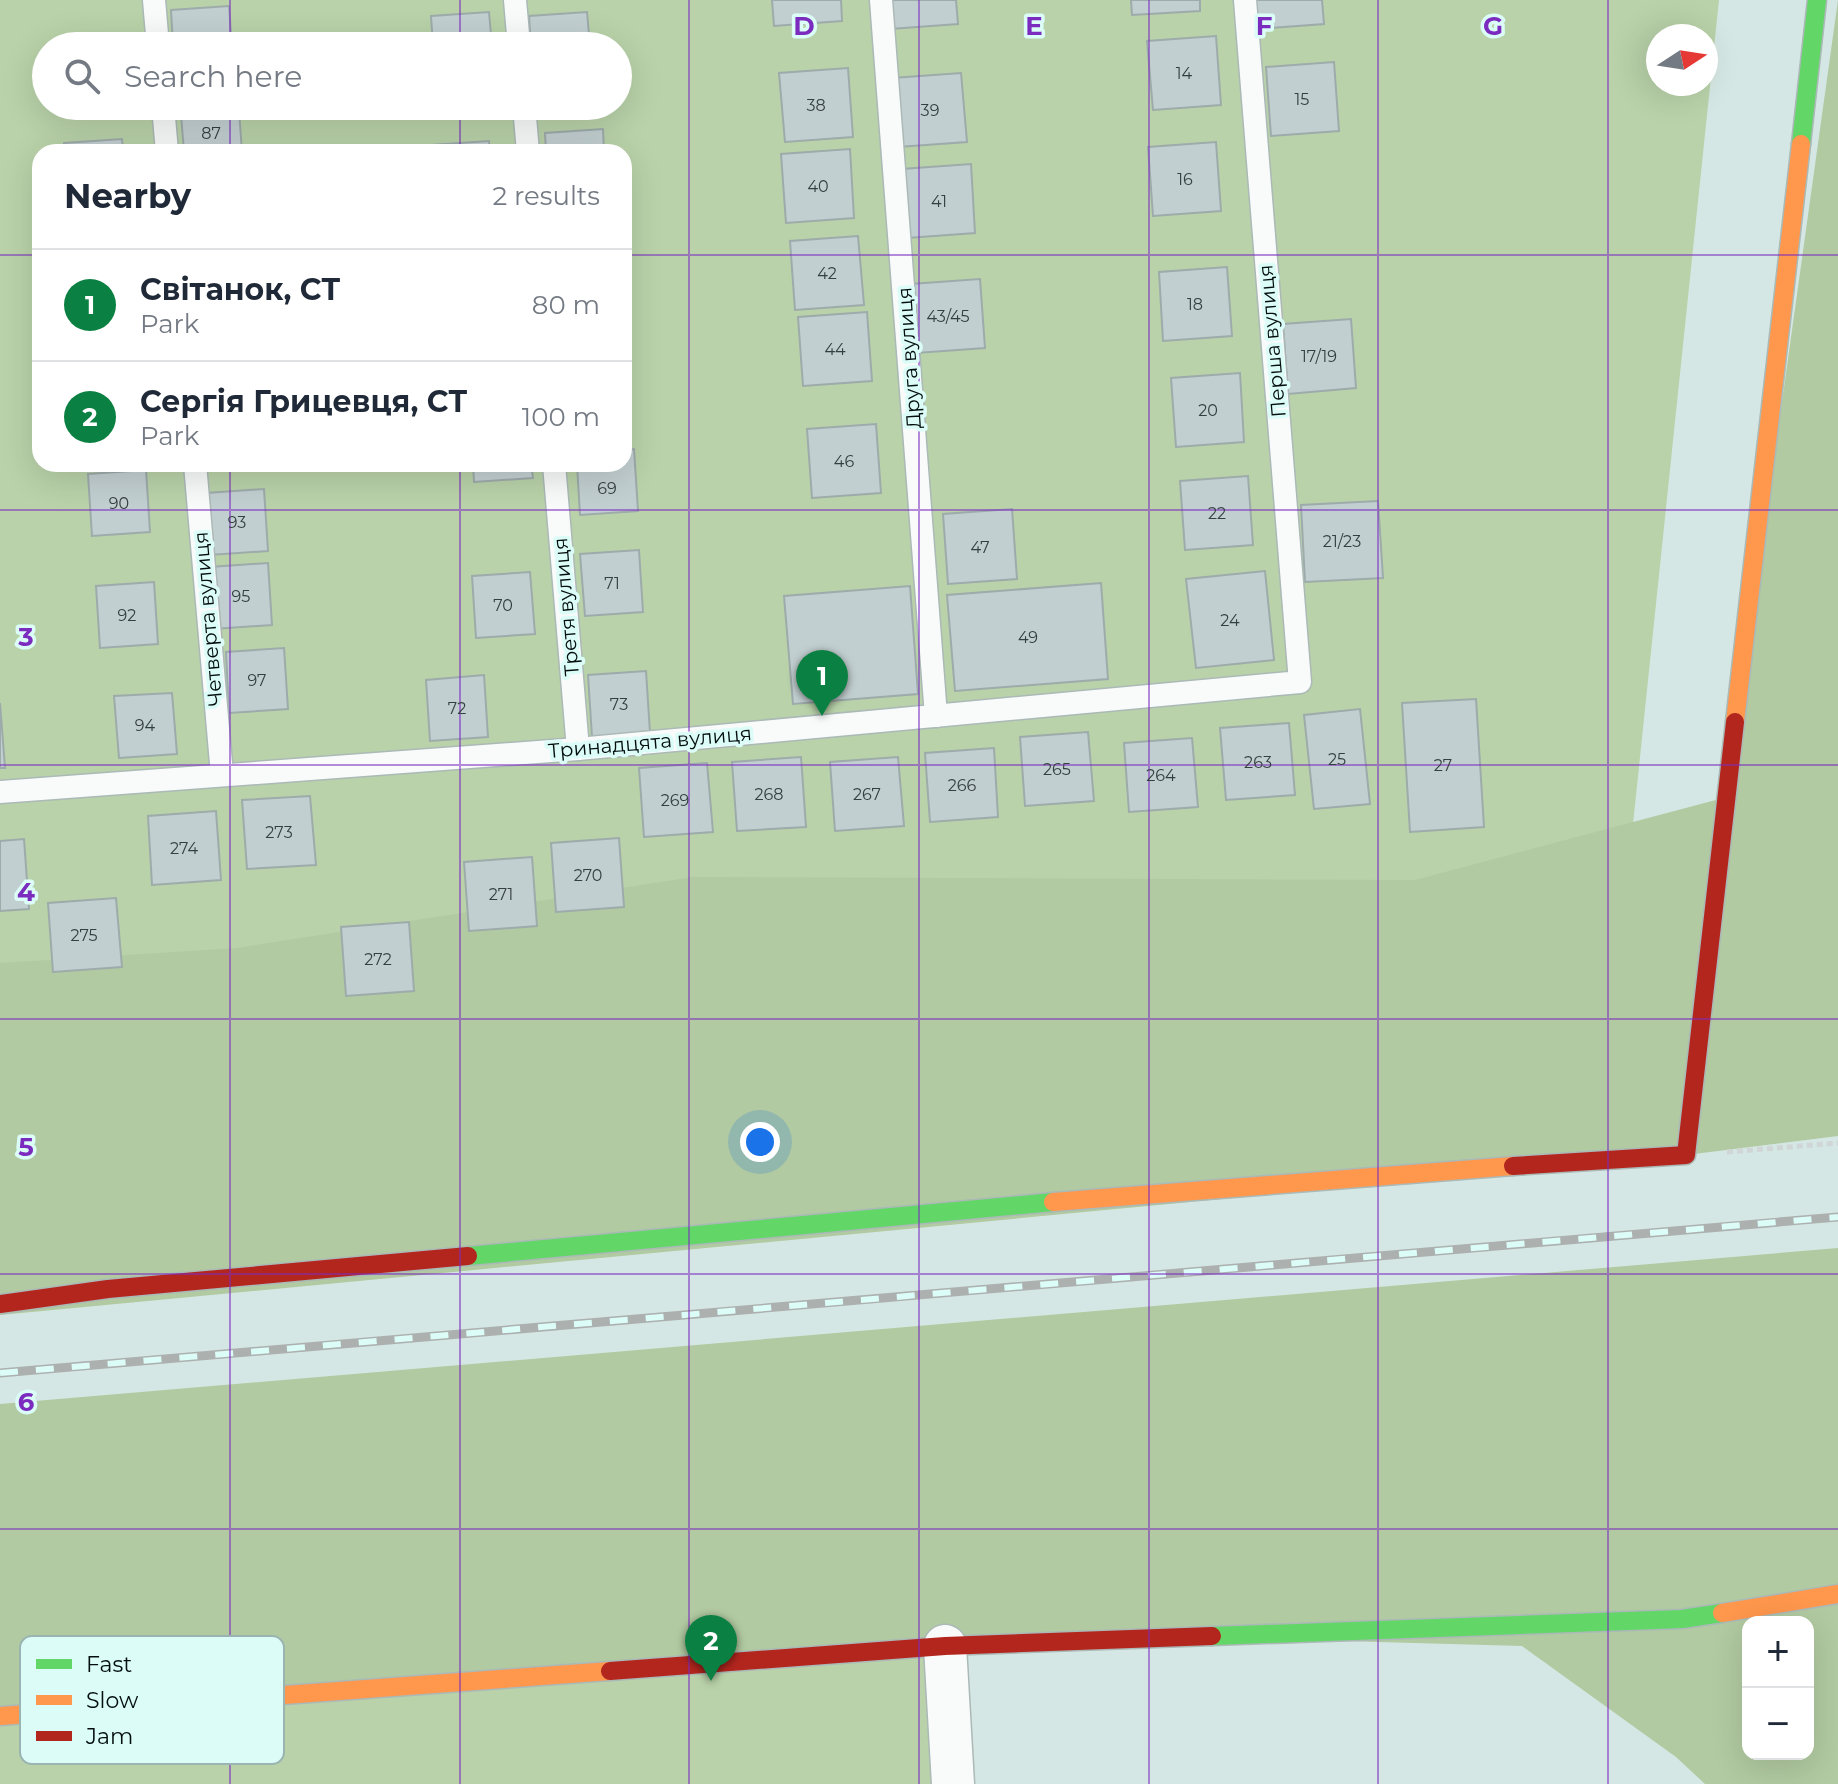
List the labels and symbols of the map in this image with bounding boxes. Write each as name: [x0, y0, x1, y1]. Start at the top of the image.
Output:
text: D: [793, 10, 815, 42]
text: E: [1025, 10, 1043, 42]
text: F: [1256, 10, 1272, 42]
text: G: [1483, 10, 1503, 42]
north arrow: [1646, 24, 1718, 96]
house number: 14: [1176, 64, 1193, 83]
house number: 15: [1295, 90, 1309, 109]
house number: 38: [806, 96, 826, 115]
house number: 39: [921, 101, 939, 120]
house number: 87: [201, 124, 221, 143]
house number: 16: [1177, 170, 1193, 189]
house number: 40: [807, 177, 829, 196]
house number: 41: [931, 192, 947, 211]
house number: 42: [817, 264, 837, 283]
street label: Перша вулиця: [1253, 264, 1291, 418]
street label: Друга вулиця: [892, 286, 926, 430]
house number: 18: [1187, 295, 1203, 314]
house number: 43/45: [926, 307, 970, 326]
house number: 44: [824, 340, 846, 359]
house number: 17/19: [1301, 347, 1337, 366]
house number: 20: [1198, 401, 1218, 420]
house number: 46: [834, 452, 854, 471]
house number: 69: [597, 479, 617, 498]
house number: 90: [109, 494, 129, 513]
house number: 22: [1208, 504, 1226, 523]
house number: 93: [228, 513, 246, 532]
street label: Четверта вулиця: [188, 531, 228, 707]
house number: 21/23: [1323, 532, 1361, 551]
street label: Третя вулиця: [548, 537, 584, 677]
house number: 47: [970, 538, 990, 557]
house number: 71: [604, 574, 620, 593]
house number: 95: [232, 587, 250, 606]
house number: 70: [493, 596, 513, 615]
house number: 92: [118, 606, 136, 625]
house number: 24: [1220, 611, 1240, 630]
text: 3: [17, 621, 34, 653]
house number: 49: [1018, 628, 1038, 647]
pin: 1: [796, 650, 848, 716]
house number: 97: [247, 671, 267, 690]
house number: 73: [610, 695, 628, 714]
house number: 72: [448, 699, 466, 718]
house number: 94: [135, 716, 156, 735]
street label: Тринадцята вулиця: [547, 721, 753, 763]
house number: 25: [1328, 750, 1346, 769]
house number: 263: [1244, 753, 1272, 772]
house number: 27: [1434, 756, 1452, 775]
house number: 265: [1043, 760, 1071, 779]
house number: 264: [1146, 766, 1176, 785]
house number: 266: [948, 776, 977, 795]
house number: 268: [754, 785, 784, 804]
house number: 267: [853, 785, 881, 804]
house number: 269: [661, 791, 689, 810]
house number: 273: [265, 823, 293, 842]
house number: 274: [170, 839, 198, 858]
house number: 270: [574, 866, 602, 885]
text: 4: [17, 876, 35, 908]
house number: 271: [489, 885, 513, 904]
house number: 275: [70, 926, 98, 945]
house number: 272: [364, 950, 392, 969]
your location: [740, 1122, 780, 1162]
text: 5: [18, 1131, 34, 1163]
text: 6: [18, 1386, 35, 1418]
pin: 2: [685, 1615, 737, 1681]
legend: [20, 1636, 284, 1764]
text: Fast: [86, 1651, 132, 1678]
text: Slow: [86, 1687, 139, 1714]
text: Jam: [85, 1723, 133, 1750]

